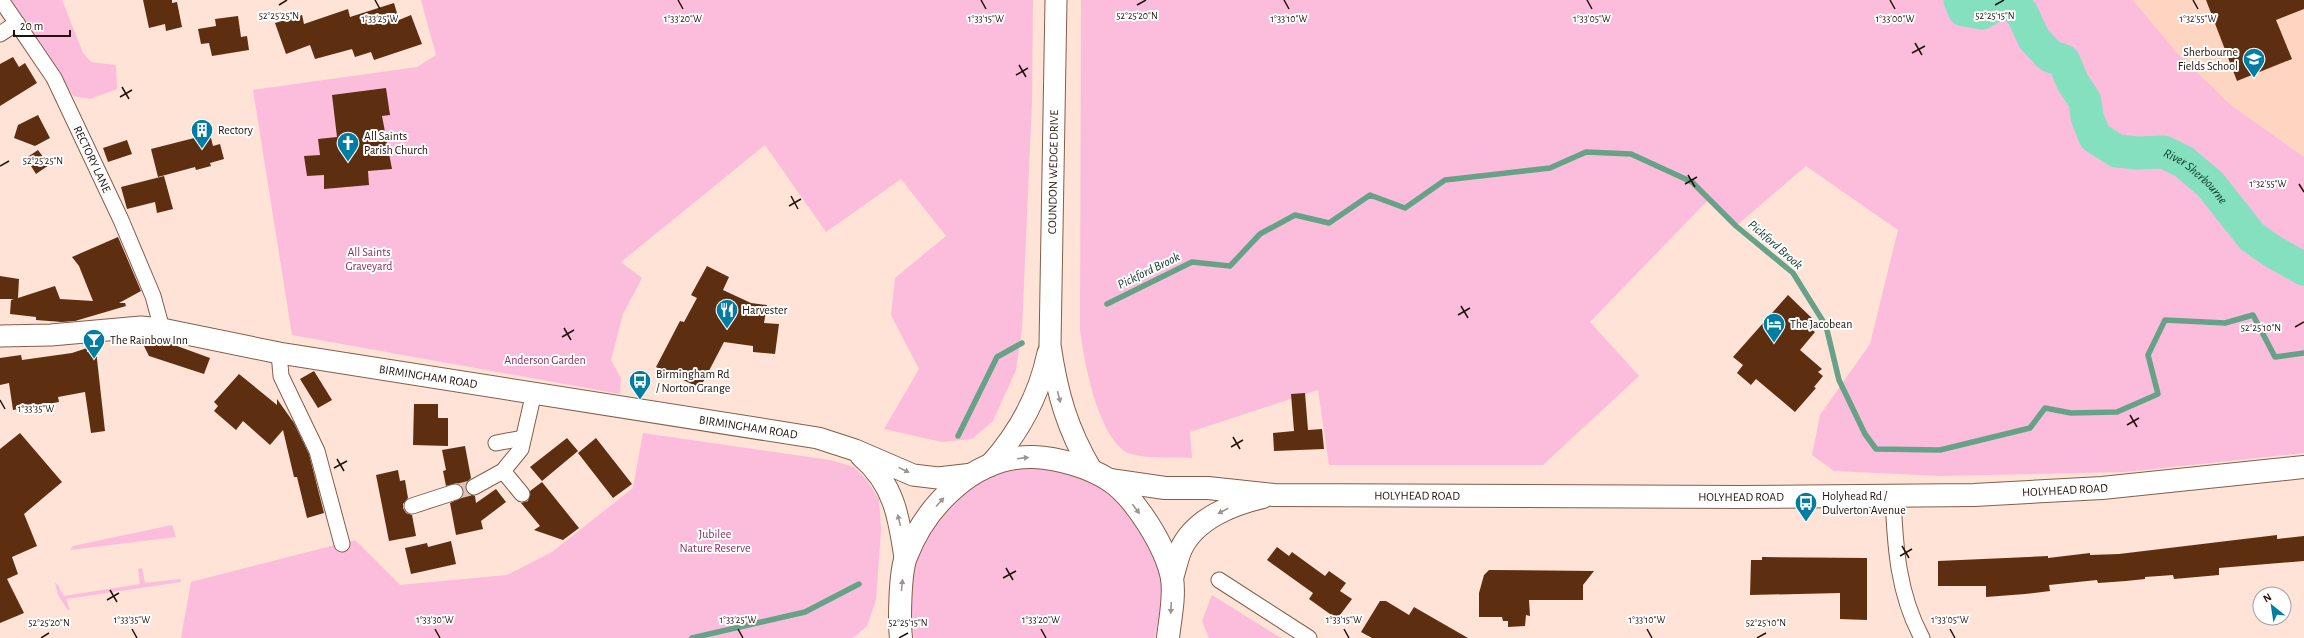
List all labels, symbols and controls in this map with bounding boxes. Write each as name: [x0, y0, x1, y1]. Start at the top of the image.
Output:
text: 52°25'25"N: [259, 11, 299, 21]
text: 52°25'20"N: [1116, 11, 1158, 21]
text: 52°25'15"N: [1975, 11, 2015, 21]
scale bar: [14, 12, 70, 38]
text: 1°33'25"W: [362, 14, 399, 24]
text: 1°33'20"W: [664, 14, 702, 24]
text: 1°33'15"W: [968, 14, 1004, 24]
text: 1°33'10"W: [1271, 14, 1307, 24]
text: 1°33'05"W: [1573, 14, 1611, 24]
text: 1°33'00"W: [1876, 14, 1914, 24]
text: 1°32'55"W: [2180, 14, 2217, 24]
text: 20 m: [20, 20, 43, 32]
place label: Sherbourne Fields School: [2178, 46, 2238, 72]
school or university icon: Sherbourne Fields School: [2241, 46, 2267, 79]
street label: COUNDON WEDGE DRIVE: [1046, 110, 1060, 234]
building icon: Rectory: [189, 117, 215, 150]
street label: RECTORY LANE: [71, 124, 113, 194]
place label: Rectory: [218, 124, 253, 137]
church icon: All Saints Parish Church: [335, 130, 361, 163]
place label: All Saints Parish Church: [364, 130, 428, 156]
water label: River Sherbourne: [2161, 146, 2230, 206]
text: 52°25'25"N: [23, 156, 63, 166]
text: 1°32'55"W: [2250, 179, 2287, 189]
water label: Pickford Brook: [1745, 218, 1805, 272]
park label: All Saints Graveyard: [346, 246, 392, 273]
water label: Pickford Brook: [1116, 250, 1182, 292]
restaurant icon: Harvester: [714, 297, 740, 330]
place label: Harvester: [742, 304, 787, 316]
hotel icon: The Jacobean: [1761, 311, 1787, 344]
place label: The Jacobean: [1790, 318, 1852, 330]
text: 52°25'10"N: [2241, 323, 2281, 333]
bar icon: The Rainbow Inn: [81, 327, 107, 360]
place label: The Rainbow Inn: [110, 334, 188, 346]
park label: Anderson Garden: [504, 354, 586, 366]
street label: BIRMINGHAM ROAD: [378, 363, 479, 390]
bus stop icon: Birmingham Rd / Norton Grange: [627, 368, 653, 401]
place label: Birmingham Rd / Norton Grange: [656, 368, 730, 394]
one-way arrow: [1057, 391, 1063, 403]
text: 1°33'35"W: [18, 404, 54, 414]
street label: BIRMINGHAM ROAD: [698, 413, 799, 441]
one-way arrow: [1017, 455, 1029, 461]
one-way arrow: [898, 467, 910, 473]
street label: HOLYHEAD ROAD: [2022, 481, 2109, 498]
street label: HOLYHEAD ROAD: [1374, 489, 1460, 502]
bus stop icon: Holyhead Rd / Dulverton Avenue: [1793, 490, 1819, 523]
place label: Holyhead Rd / Dulverton Avenue: [1822, 490, 1906, 516]
street label: HOLYHEAD ROAD: [1698, 491, 1784, 503]
one-way arrow: [935, 497, 944, 506]
one-way arrow: [1132, 503, 1141, 514]
one-way arrow: [1217, 508, 1229, 514]
one-way arrow: [895, 514, 901, 526]
park label: Jubilee Nature Reserve: [680, 528, 750, 554]
one-way arrow: [899, 579, 906, 591]
north arrow: [2252, 586, 2292, 626]
text: N: [2261, 591, 2273, 604]
one-way arrow: [1168, 602, 1175, 614]
text: 1°33'35"W: [114, 615, 150, 625]
text: 1°33'30"W: [416, 615, 454, 625]
text: 1°33'25"W: [720, 615, 757, 625]
text: 1°33'20"W: [1022, 615, 1060, 625]
text: 1°33'15"W: [1326, 615, 1362, 625]
text: 1°33'10"W: [1629, 615, 1665, 625]
text: 1°33'05"W: [1931, 615, 1969, 625]
text: 52°25'20"N: [28, 618, 70, 628]
text: 52°25'15"N: [888, 618, 928, 628]
text: 52°25'10"N: [1746, 618, 1786, 628]

